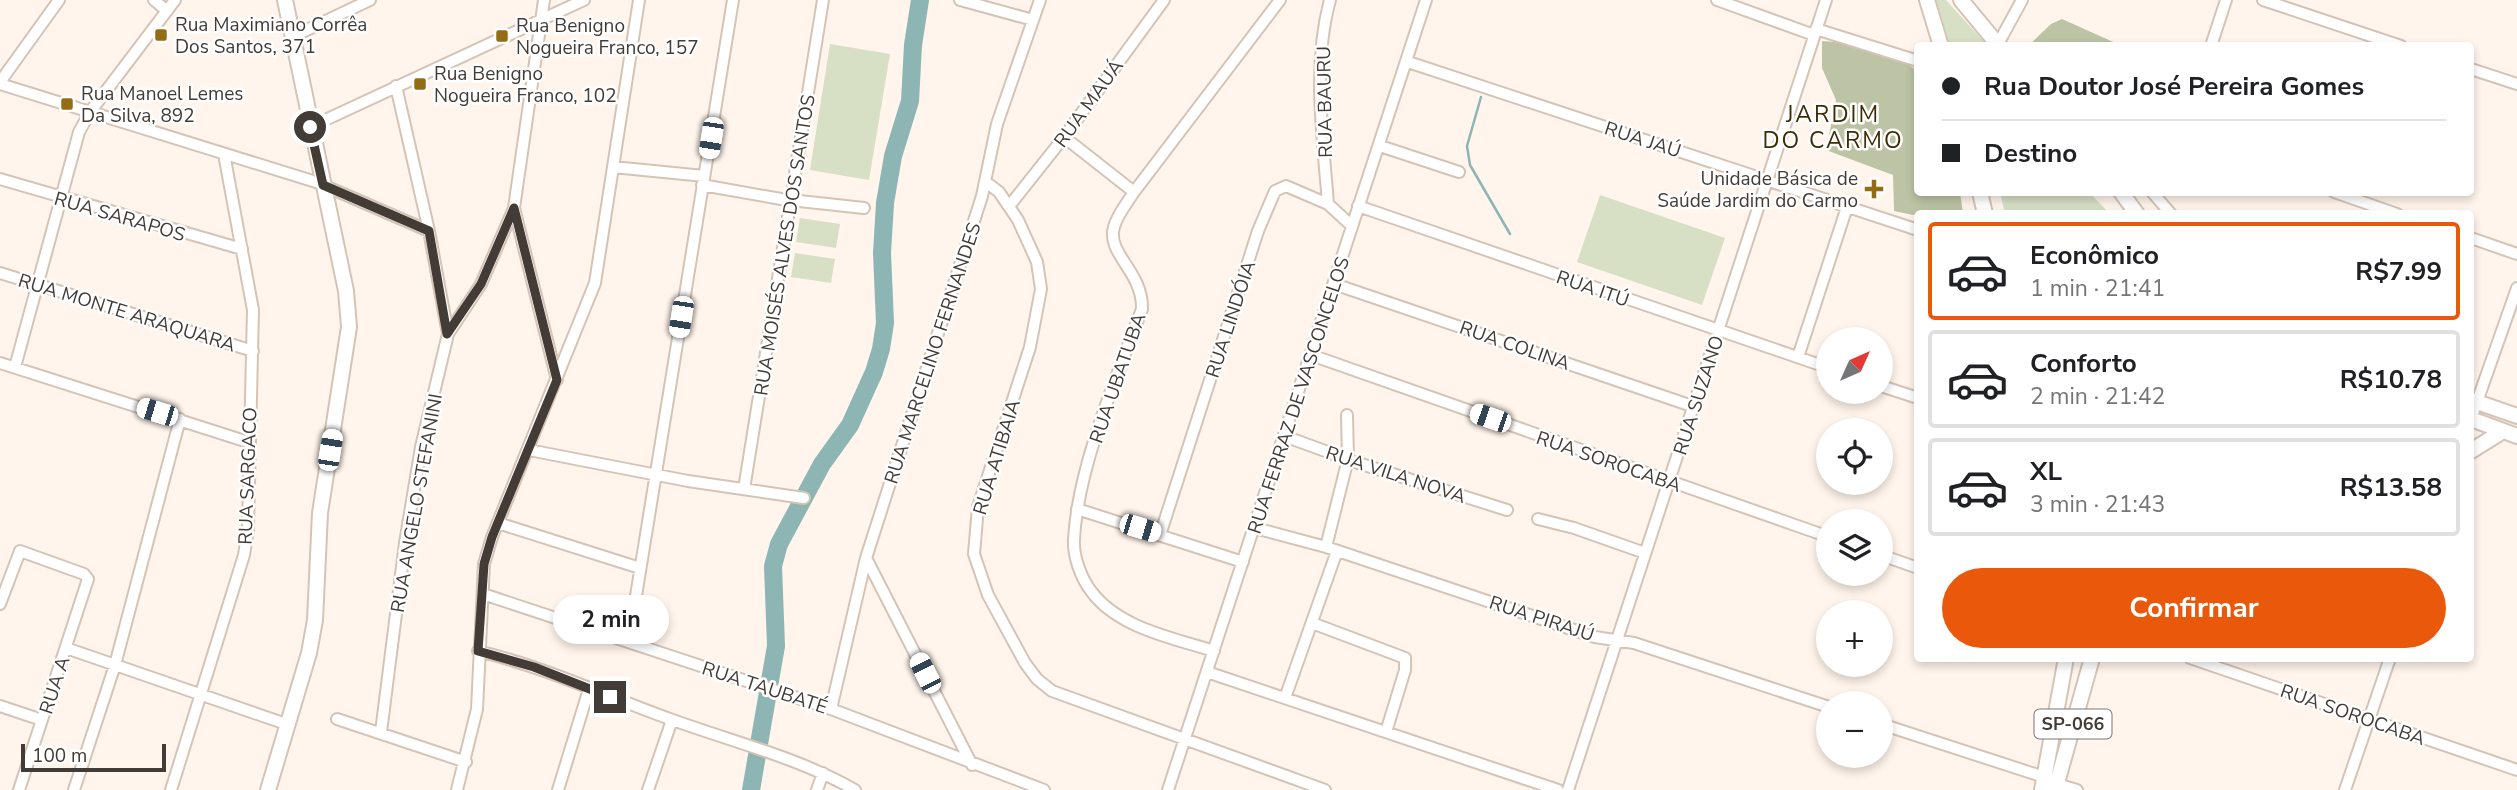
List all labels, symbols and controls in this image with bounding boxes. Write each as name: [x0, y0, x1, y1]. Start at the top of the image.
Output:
place label: Rua Maximiano Corrêa Dos Santos, 371: [175, 12, 367, 60]
place label: Rua Benigno Nogueira Franco, 157: [516, 13, 699, 61]
marker: Rua Maximiano Corrêa Dos Santos, 371: [153, 27, 169, 43]
marker: Rua Benigno Nogueira Franco, 157: [494, 28, 510, 44]
street label: RUA BAURU: [1311, 46, 1339, 158]
street label: RUA MAUÁ: [1048, 54, 1130, 153]
place label: Rua Benigno Nogueira Franco, 102: [434, 61, 617, 109]
text: Rua Doutor José Pereira Gomes: [1984, 69, 2364, 104]
marker: Rua Benigno Nogueira Franco, 102: [412, 76, 428, 92]
place label: Rua Manoel Lemes Da Silva, 892: [81, 81, 243, 129]
street label: RUA MOISÉS ALVES DOS SANTOS: [748, 93, 822, 398]
marker: Rua Manoel Lemes Da Silva, 892: [59, 96, 75, 112]
district label: JARDIM DO CARMO: [1762, 99, 1904, 156]
route start: [294, 111, 326, 143]
street label: RUA JAÚ: [1601, 115, 1684, 165]
car: [698, 116, 725, 160]
text: Destino: [1984, 136, 2077, 171]
place label: Unidade Básica de Saúde Jardim do Carmo: [1657, 166, 1858, 214]
marker: Unidade Básica de Saúde Jardim do Carmo: [1864, 179, 1884, 199]
street label: RUA SARAPOS: [51, 186, 188, 248]
street label: RUA MARCELINO FERNANDES: [878, 219, 988, 487]
text: Econômico: [2030, 238, 2159, 273]
icon: car: [1946, 240, 2009, 303]
street label: RUA FERRAZ DE VASCONCELOS: [1242, 253, 1356, 537]
text: R$7.99: [2355, 254, 2442, 289]
street label: RUA LINDÓIA: [1200, 257, 1262, 381]
street label: RUA ITÚ: [1553, 264, 1633, 313]
street label: RUA MONTE ARAQUARA: [15, 267, 239, 358]
text: 1 min · 21:41: [2030, 273, 2165, 304]
car: [668, 295, 695, 339]
street label: RUA UBATUBA: [1084, 310, 1152, 447]
street label: RUA COLINA: [1456, 315, 1574, 377]
north arrow: [1816, 327, 1894, 404]
map controls: [1816, 327, 1893, 768]
street label: RUA SUZANO: [1667, 332, 1731, 458]
text: Conforto: [2030, 346, 2137, 381]
icon: car: [1946, 348, 2009, 411]
text: R$10.78: [2340, 362, 2442, 397]
text: 2 min · 21:42: [2030, 381, 2165, 412]
street label: RUA ANGELO STEFANINI: [385, 392, 449, 615]
car: [134, 396, 181, 428]
street label: RUA ATIBAIA: [967, 396, 1027, 518]
car: [1467, 401, 1514, 435]
street label: RUA SARGACO: [233, 407, 263, 545]
button: locate: [1816, 418, 1893, 495]
street label: RUA SOROCABA: [1533, 425, 1685, 499]
car: [317, 428, 344, 472]
street label: RUA VILA NOVA: [1322, 440, 1469, 510]
text: XL: [2030, 454, 2062, 489]
icon: car: [1946, 456, 2009, 519]
text: R$13.58: [2340, 470, 2442, 505]
text: 3 min · 21:43: [2030, 489, 2165, 520]
button: layers: [1816, 509, 1893, 586]
car: [1117, 512, 1164, 544]
button: Confirmar: [1942, 568, 2446, 648]
street label: RUA PIRAJÚ: [1486, 590, 1597, 648]
callout: 2 min: [552, 596, 668, 644]
button: +: [1816, 600, 1893, 677]
text: 2 min: [581, 604, 641, 635]
car: [907, 650, 944, 696]
street label: RUA A: [33, 653, 76, 717]
street label: RUA TAUBATÉ: [699, 655, 831, 720]
street label: RUA SOROCABA: [2277, 678, 2429, 752]
route end: [594, 681, 626, 713]
button: −: [1816, 691, 1893, 768]
road number: SP-066: [2035, 710, 2112, 738]
scale bar: [21, 741, 166, 773]
text: 100 m: [32, 743, 87, 769]

